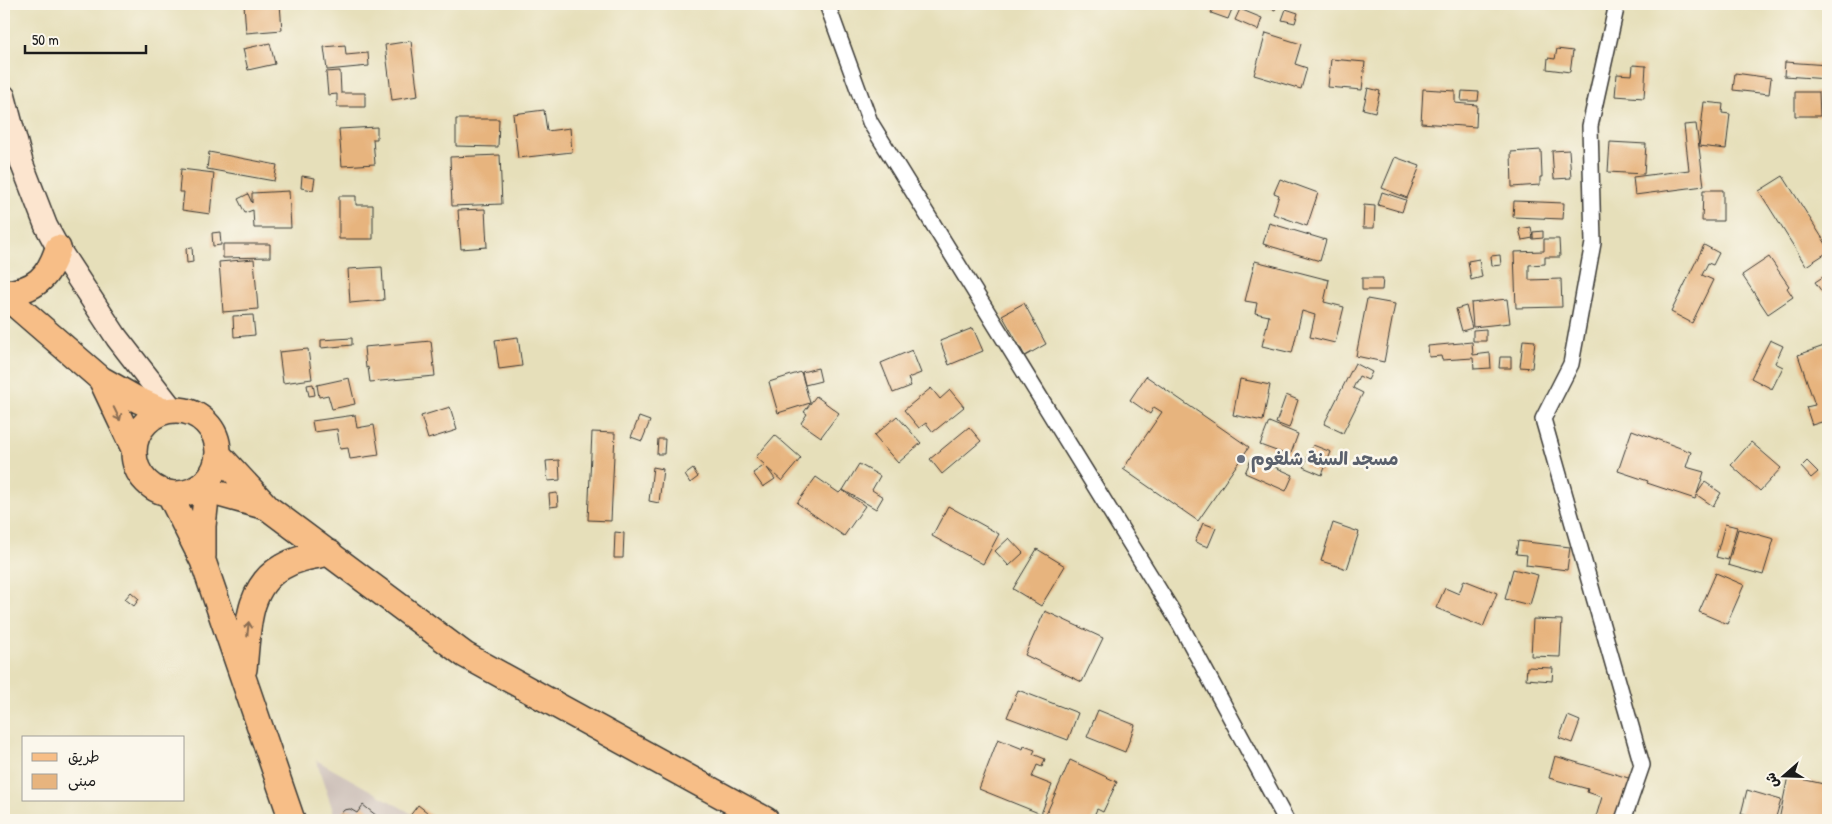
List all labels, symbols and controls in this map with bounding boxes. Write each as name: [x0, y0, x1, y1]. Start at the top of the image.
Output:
scale bar: [25, 22, 146, 54]
text: 50 m: [32, 29, 59, 50]
one-way arrow: [113, 406, 123, 421]
place label: مسجد السنة شلغوم: [1251, 446, 1398, 473]
marker: مسجد السنة شلغوم: [1235, 453, 1247, 465]
one-way arrow: [243, 621, 253, 637]
legend: [22, 736, 185, 802]
text: طريق: [68, 746, 100, 767]
north arrow: [1760, 752, 1810, 802]
text: مبنى: [68, 770, 96, 791]
text: ش: [1760, 770, 1783, 791]

